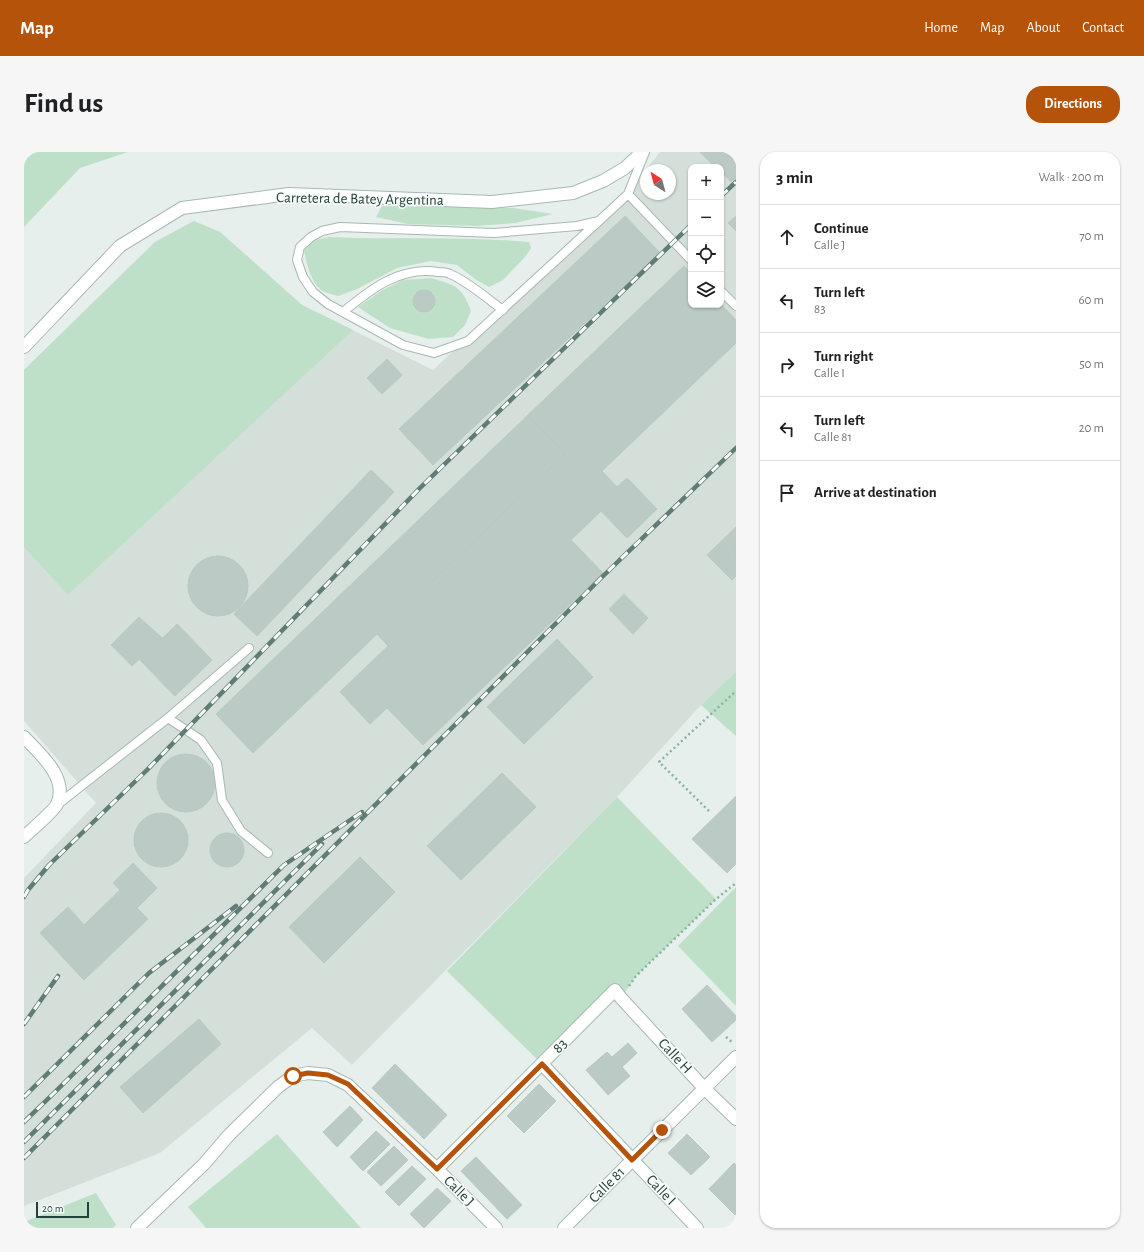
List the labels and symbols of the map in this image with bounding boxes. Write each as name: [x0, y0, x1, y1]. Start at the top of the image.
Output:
north arrow: [640, 164, 676, 200]
street label: Carretera de Batey Argentina: [276, 190, 444, 208]
street label: 83: [550, 1036, 570, 1056]
street label: Calle H: [655, 1036, 695, 1076]
route start: [284, 1067, 302, 1085]
route end: [653, 1121, 671, 1139]
street label: Calle 81: [586, 1164, 628, 1206]
street label: Calle I: [643, 1172, 679, 1208]
street label: Calle J: [441, 1173, 477, 1209]
scale bar: [36, 1200, 89, 1219]

